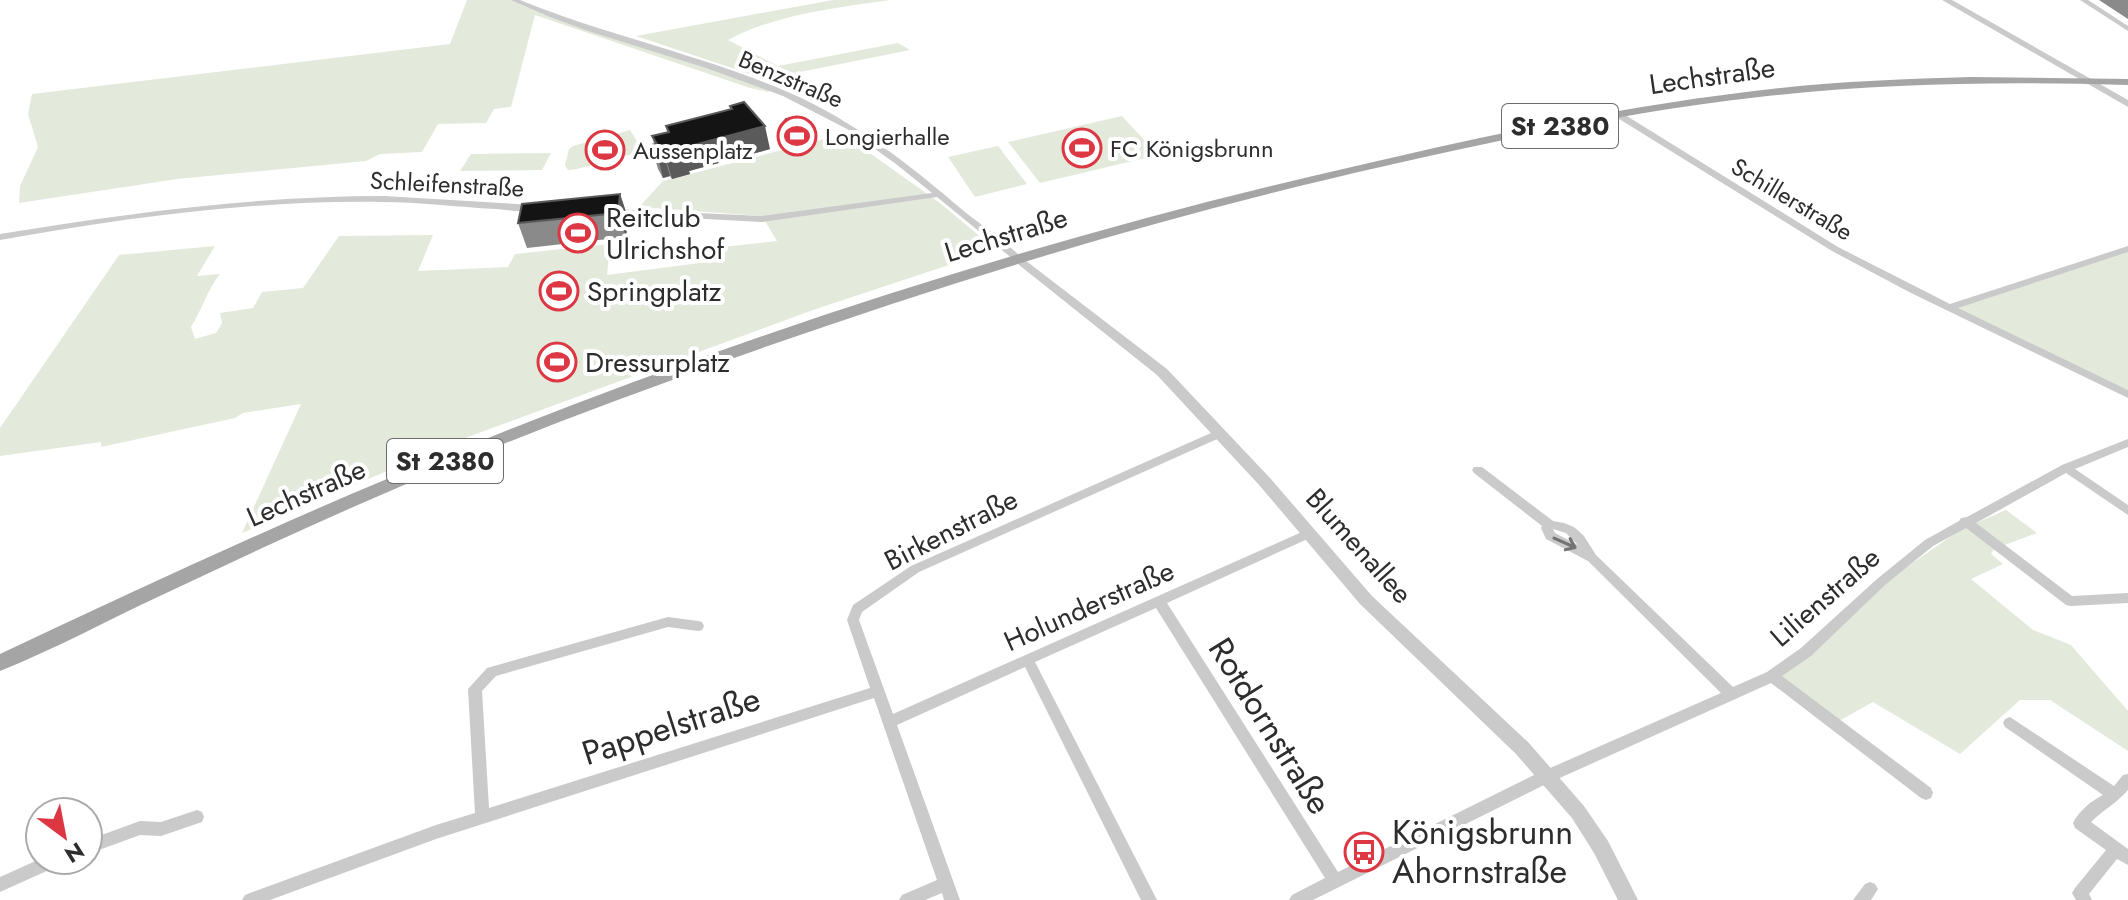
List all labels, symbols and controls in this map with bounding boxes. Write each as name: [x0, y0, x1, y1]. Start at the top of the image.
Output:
street label: Benzstraße: [733, 41, 849, 117]
street label: Lechstraße: [1647, 47, 1777, 105]
road number: St 2380: [1502, 104, 1618, 148]
sports icon: Longierhalle: [776, 115, 818, 157]
place label: Longierhalle: [825, 119, 950, 154]
sports icon: FC Königsbrunn: [1061, 127, 1103, 169]
sports icon: Aussenplatz: [584, 129, 626, 171]
place label: FC Königsbrunn: [1110, 131, 1274, 166]
place label: Aussenplatz: [633, 133, 753, 168]
street label: Schillerstraße: [1725, 149, 1859, 249]
street label: Schleifenstraße: [369, 162, 525, 206]
place label: Reitclub Ulrichshof: [606, 197, 725, 270]
street label: Lechstraße: [940, 197, 1072, 273]
sports icon: Reitclub Ulrichshof: [557, 212, 599, 254]
sports icon: Springplatz: [538, 270, 580, 312]
place label: Springplatz: [587, 271, 721, 312]
sports icon: Dressurplatz: [536, 341, 578, 383]
place label: Dressurplatz: [585, 342, 730, 383]
road number: St 2380: [387, 439, 503, 483]
street label: Lechstraße: [240, 449, 372, 537]
street label: Birkenstraße: [877, 479, 1025, 581]
street label: Blumenallee: [1296, 479, 1422, 613]
one-way arrow: [1552, 537, 1577, 552]
street label: Lilienstraße: [1761, 538, 1889, 656]
street label: Holunderstraße: [997, 550, 1181, 662]
street label: Rotdornstraße: [1196, 628, 1344, 824]
street label: Pappelstraße: [576, 674, 766, 778]
north arrow: [24, 796, 104, 876]
place label: Königsbrunn Ahornstraße: [1392, 808, 1573, 896]
bus stop icon: Königsbrunn Ahornstraße: [1343, 831, 1385, 873]
text: N: [59, 835, 90, 871]

